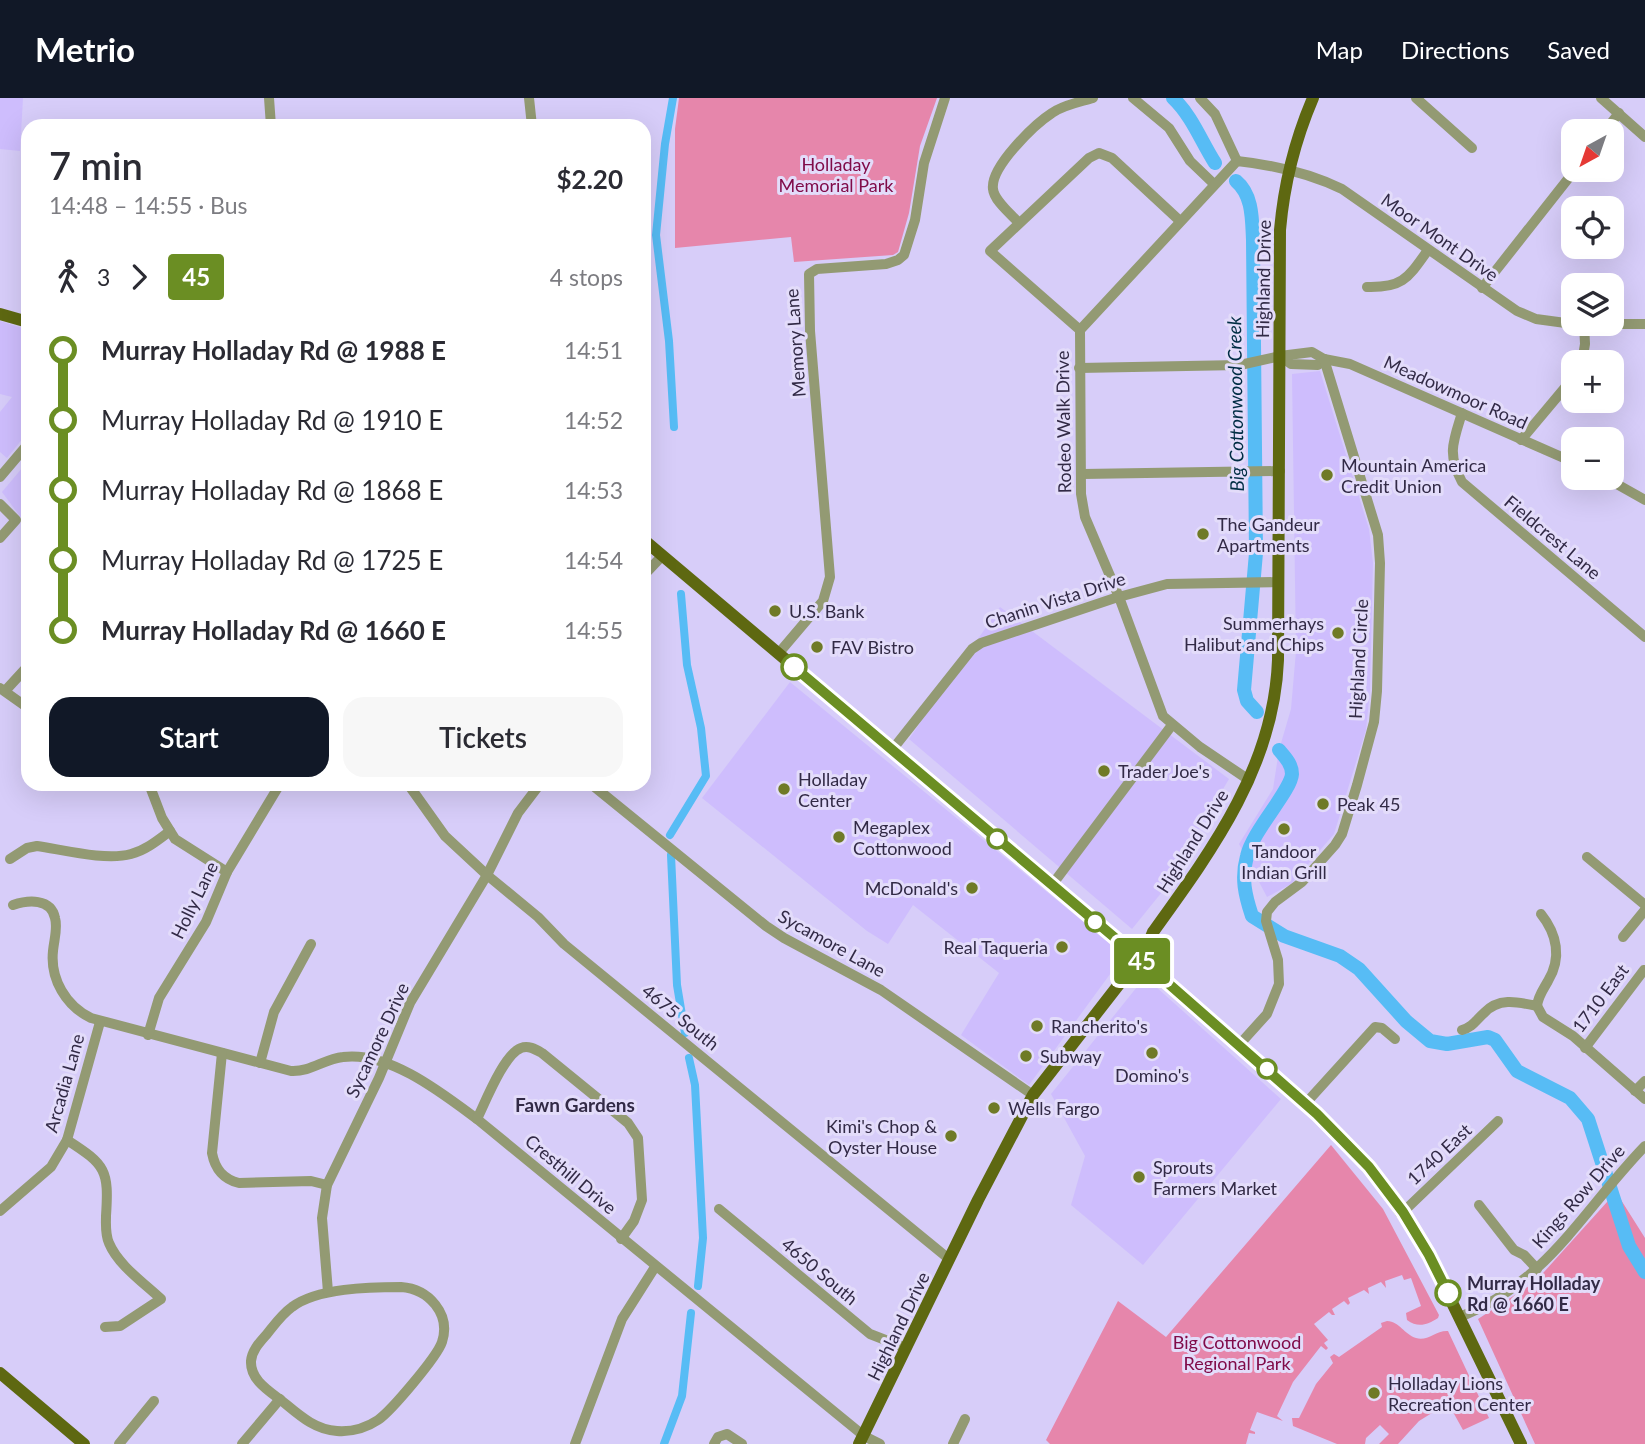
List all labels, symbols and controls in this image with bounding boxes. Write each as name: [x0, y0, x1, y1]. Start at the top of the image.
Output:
text: Metrio: [35, 29, 135, 69]
text: Map: [1316, 35, 1363, 64]
text: Directions: [1401, 35, 1509, 64]
text: Saved: [1547, 35, 1610, 64]
north arrow: [1561, 119, 1624, 182]
map controls: [1561, 119, 1624, 490]
text: 7 min: [49, 142, 143, 188]
park label: Holladay Memorial Park: [779, 153, 894, 196]
text: $2.20: [557, 163, 623, 195]
street label: Moor Mont Drive: [1377, 188, 1503, 286]
text: 14:48 – 14:55 · Bus: [49, 191, 248, 219]
button: locate: [1561, 196, 1624, 259]
street label: Highland Drive: [1251, 220, 1275, 338]
icon: walk: [49, 258, 87, 296]
icon: forward: [120, 258, 158, 296]
text: 45: [182, 262, 210, 291]
text: 3: [97, 263, 110, 291]
text: 4 stops: [550, 263, 623, 291]
button: layers: [1561, 273, 1624, 336]
street label: Memory Lane: [780, 288, 810, 398]
water label: Big Cottonwood Creek: [1222, 315, 1248, 492]
text: Murray Holladay Rd @ 1988 E: [101, 334, 446, 366]
text: 14:51: [564, 336, 623, 364]
street label: Meadowmoor Road: [1381, 350, 1531, 434]
button: +: [1561, 350, 1624, 413]
street label: Rodeo Walk Drive: [1051, 351, 1075, 493]
text: Murray Holladay Rd @ 1910 E: [101, 404, 443, 436]
text: 14:52: [564, 406, 623, 434]
button: −: [1561, 427, 1624, 490]
place label: Mountain America Credit Union: [1341, 454, 1486, 497]
marker: Mountain America Credit Union: [1319, 467, 1335, 483]
text: Murray Holladay Rd @ 1868 E: [101, 474, 443, 506]
text: 14:53: [564, 476, 623, 504]
street label: Fieldcrest Lane: [1500, 490, 1606, 584]
place label: The Gandeur Apartments: [1217, 513, 1320, 556]
marker: The Gandeur Apartments: [1195, 526, 1211, 542]
text: Murray Holladay Rd @ 1725 E: [101, 544, 443, 576]
text: 14:54: [564, 546, 623, 574]
street label: Chanin Vista Drive: [982, 567, 1128, 633]
street label: Highland Circle: [1344, 598, 1372, 720]
place label: U.S. Bank: [789, 600, 865, 622]
marker: U.S. Bank: [767, 603, 783, 619]
place label: Summerhays Halibut and Chips: [1184, 612, 1324, 655]
text: Murray Holladay Rd @ 1660 E: [101, 614, 446, 646]
text: 14:55: [564, 616, 623, 644]
marker: Summerhays Halibut and Chips: [1330, 625, 1346, 641]
place label: FAV Bistro: [831, 636, 914, 658]
marker: FAV Bistro: [809, 639, 825, 655]
unlabelled marker: [781, 654, 807, 680]
button: Start: [49, 697, 329, 777]
button: Tickets: [343, 697, 623, 777]
place label: Trader Joe's: [1118, 760, 1210, 782]
marker: Trader Joe's: [1096, 763, 1112, 779]
place label: Holladay Center: [798, 768, 868, 811]
marker: Holladay Center: [776, 781, 792, 797]
street label: Highland Drive: [1151, 785, 1233, 897]
place label: Peak 45: [1337, 793, 1400, 815]
marker: Peak 45: [1315, 796, 1331, 812]
place label: Megaplex Cottonwood: [853, 816, 952, 859]
marker: Tandoor Indian Grill: [1276, 821, 1292, 837]
marker: Megaplex Cottonwood: [831, 829, 847, 845]
unlabelled marker: [987, 829, 1007, 849]
place label: Tandoor Indian Grill: [1241, 840, 1327, 883]
street label: Holly Lane: [166, 858, 222, 942]
place label: McDonald's: [865, 877, 958, 899]
marker: McDonald's: [964, 880, 980, 896]
street label: Sycamore Lane: [775, 905, 889, 981]
unlabelled marker: [1085, 912, 1105, 932]
place label: Real Taqueria: [944, 936, 1048, 958]
line badge: 45: [1110, 938, 1174, 984]
marker: Real Taqueria: [1054, 939, 1070, 955]
text: 45: [1128, 946, 1156, 975]
street label: 1710 East: [1567, 959, 1633, 1037]
street label: Sycamore Drive: [341, 979, 413, 1101]
street label: 4675 South: [638, 979, 724, 1055]
place label: Rancherito's: [1051, 1015, 1148, 1037]
marker: Rancherito's: [1029, 1018, 1045, 1034]
street label: Arcadia Lane: [39, 1031, 89, 1135]
place label: Subway: [1040, 1045, 1102, 1067]
marker: Domino's: [1144, 1045, 1160, 1061]
marker: Subway: [1018, 1048, 1034, 1064]
unlabelled marker: [1257, 1059, 1277, 1079]
place label: Domino's: [1115, 1064, 1189, 1086]
district label: Fawn Gardens: [515, 1093, 635, 1116]
place label: Wells Fargo: [1008, 1097, 1100, 1119]
marker: Wells Fargo: [986, 1100, 1002, 1116]
place label: Kimi's Chop & Oyster House: [826, 1115, 937, 1158]
street label: 1740 East: [1402, 1118, 1476, 1189]
marker: Kimi's Chop & Oyster House: [943, 1128, 959, 1144]
street label: Cresthill Drive: [521, 1129, 621, 1219]
street label: Kings Row Drive: [1527, 1140, 1629, 1252]
place label: Sprouts Farmers Market: [1153, 1156, 1278, 1199]
marker: Sprouts Farmers Market: [1131, 1169, 1147, 1185]
street label: 4650 South: [777, 1233, 863, 1309]
street label: Highland Drive: [862, 1268, 934, 1384]
place label: Murray Holladay Rd @ 1660 E: [1467, 1272, 1601, 1315]
marker: Murray Holladay Rd @ 1660 E: [1435, 1280, 1461, 1306]
park label: Big Cottonwood Regional Park: [1173, 1331, 1301, 1374]
place label: Holladay Lions Recreation Center: [1388, 1372, 1531, 1415]
marker: Holladay Lions Recreation Center: [1366, 1385, 1382, 1401]

